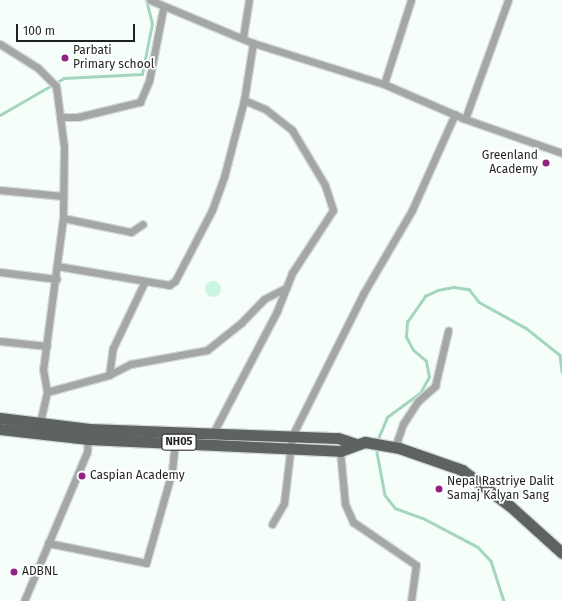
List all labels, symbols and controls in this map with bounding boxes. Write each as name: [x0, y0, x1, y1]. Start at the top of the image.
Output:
scale bar: [18, 16, 137, 42]
text: 100 m: [23, 24, 55, 38]
place label: Parbati Primary school: [73, 44, 154, 72]
marker: Parbati Primary school: [60, 53, 70, 63]
place label: Greenland Academy: [482, 149, 538, 177]
marker: Greenland Academy: [541, 158, 551, 168]
road number: NH05: [161, 433, 197, 451]
place label: Caspian Academy: [90, 469, 185, 483]
marker: Caspian Academy: [77, 471, 87, 481]
place label: Nepal Rastriye Dalit Samaj Kalyan Sang: [447, 475, 554, 503]
marker: Nepal Rastriye Dalit Samaj Kalyan Sang: [434, 484, 444, 494]
place label: ADBNL: [22, 565, 58, 579]
marker: ADBNL: [9, 567, 19, 577]

